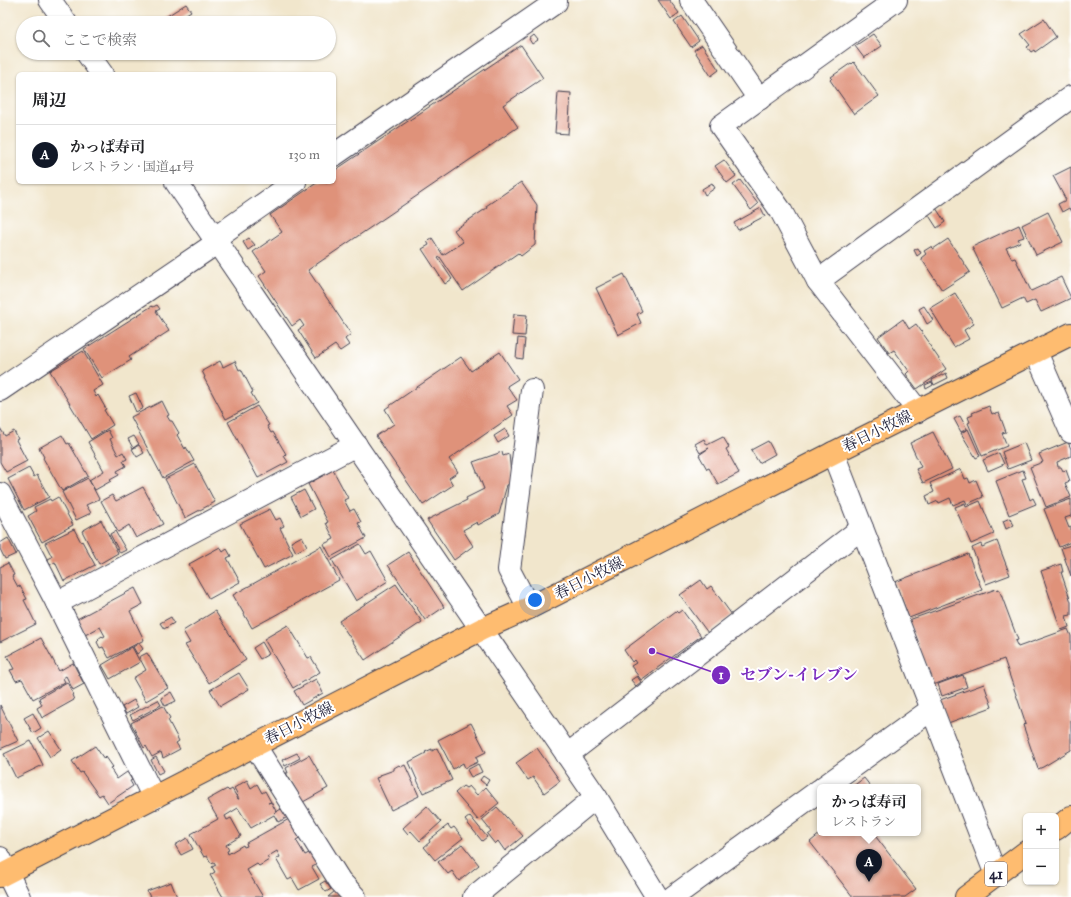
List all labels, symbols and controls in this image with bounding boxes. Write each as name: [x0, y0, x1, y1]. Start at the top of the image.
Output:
search box: [16, 16, 336, 60]
icon: search: [30, 27, 52, 49]
text: ここで検索: [62, 31, 137, 49]
text: 周辺: [32, 90, 66, 111]
text: かっぱ寿司: [70, 138, 145, 156]
text: A: [41, 147, 49, 163]
text: 130 m: [288, 147, 320, 163]
text: レストラン · 国道41号: [70, 159, 194, 175]
street label: 春日小牧線: [839, 406, 915, 456]
street label: 春日小牧線: [551, 553, 627, 603]
your location: [525, 590, 545, 610]
callout: セブン-イレブン: [711, 661, 866, 689]
text: セブン-イレブン: [740, 665, 858, 684]
text: 1: [719, 668, 724, 682]
street label: 春日小牧線: [261, 698, 337, 748]
popup: [817, 784, 921, 836]
text: かっぱ寿司: [831, 793, 907, 811]
map controls: [1023, 813, 1059, 885]
button: +: [1023, 813, 1059, 849]
text: レストラン: [831, 814, 896, 830]
pin: A: [856, 849, 882, 882]
button: −: [1023, 849, 1059, 885]
road number: 41: [985, 862, 1007, 886]

